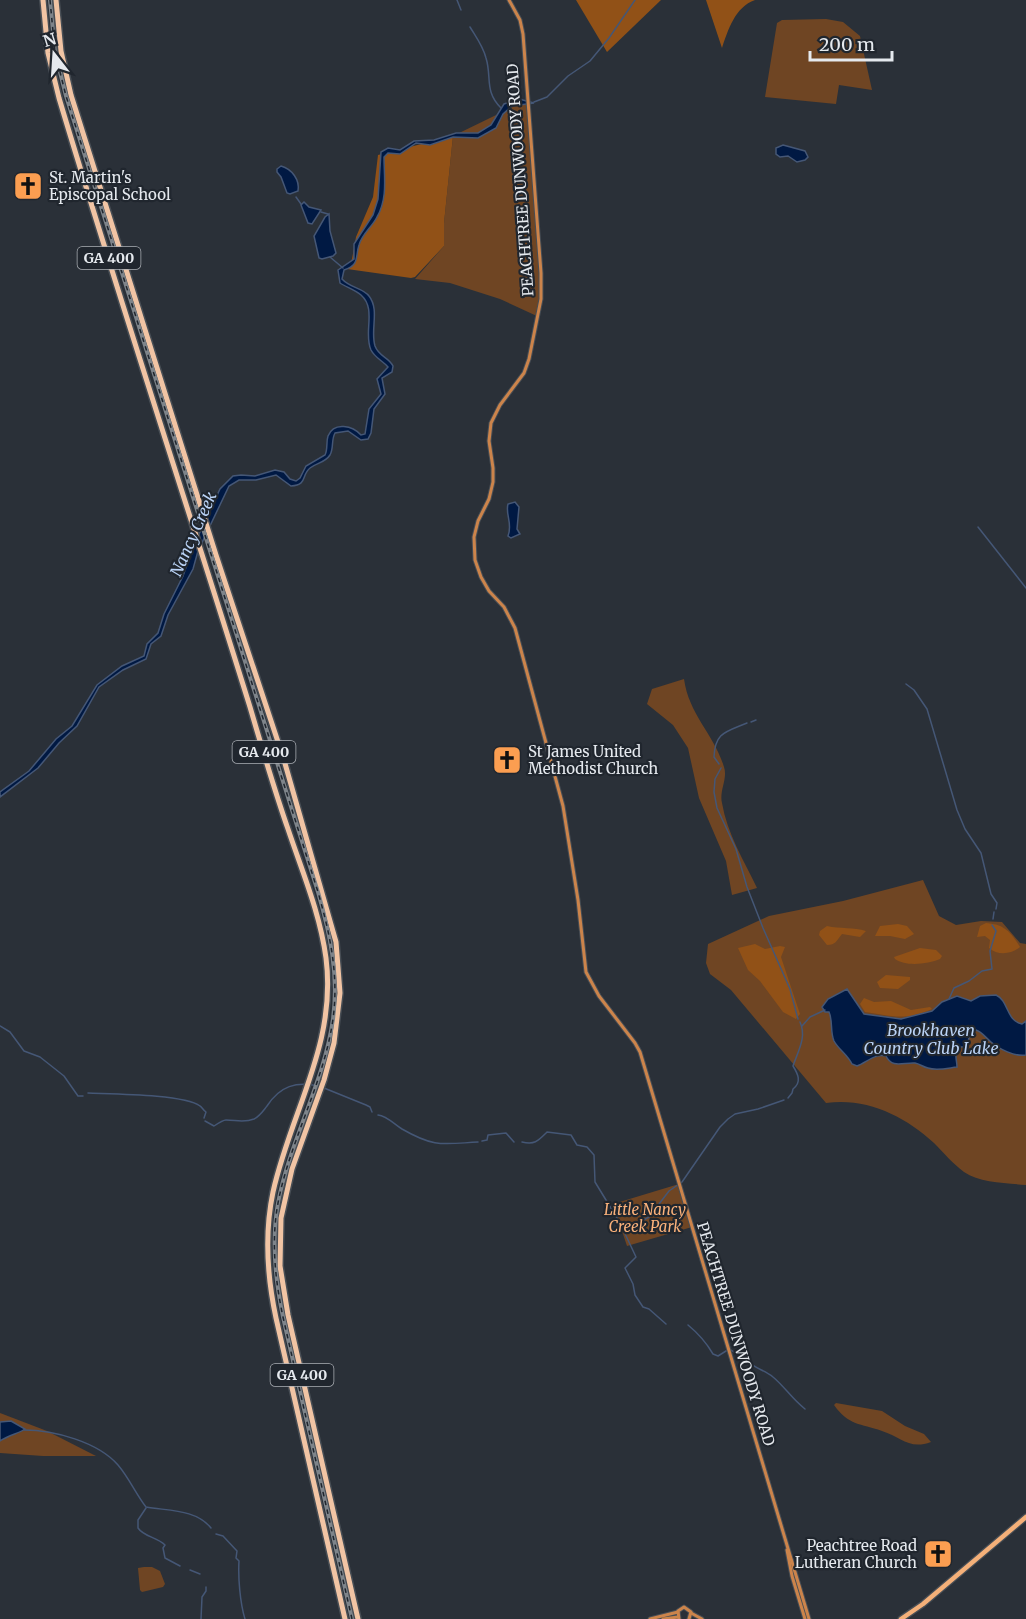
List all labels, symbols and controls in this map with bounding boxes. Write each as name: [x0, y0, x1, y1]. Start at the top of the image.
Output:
north arrow: [24, 24, 84, 84]
scale bar: [810, 24, 892, 62]
text: N: [41, 28, 59, 51]
text: 200 m: [819, 33, 875, 56]
street label: PEACHTREE DUNWOODY ROAD: [502, 63, 538, 297]
place label: St. Martin's Episcopal School: [49, 168, 171, 204]
church icon: St. Martin's Episcopal School: [12, 170, 44, 202]
road number: GA 400: [78, 247, 140, 269]
water label: Nancy Creek: [165, 488, 221, 579]
road number: GA 400: [232, 741, 296, 763]
place label: St James United Methodist Church: [528, 742, 658, 778]
church icon: St James United Methodist Church: [491, 744, 523, 776]
water label: Brookhaven Country Club Lake: [863, 1020, 999, 1058]
park label: Little Nancy Creek Park: [604, 1200, 686, 1236]
street label: PEACHTREE DUNWOODY ROAD: [693, 1220, 779, 1448]
road number: GA 400: [270, 1364, 334, 1386]
place label: Peachtree Road Lutheran Church: [795, 1536, 917, 1572]
church icon: Peachtree Road Lutheran Church: [922, 1538, 954, 1570]

